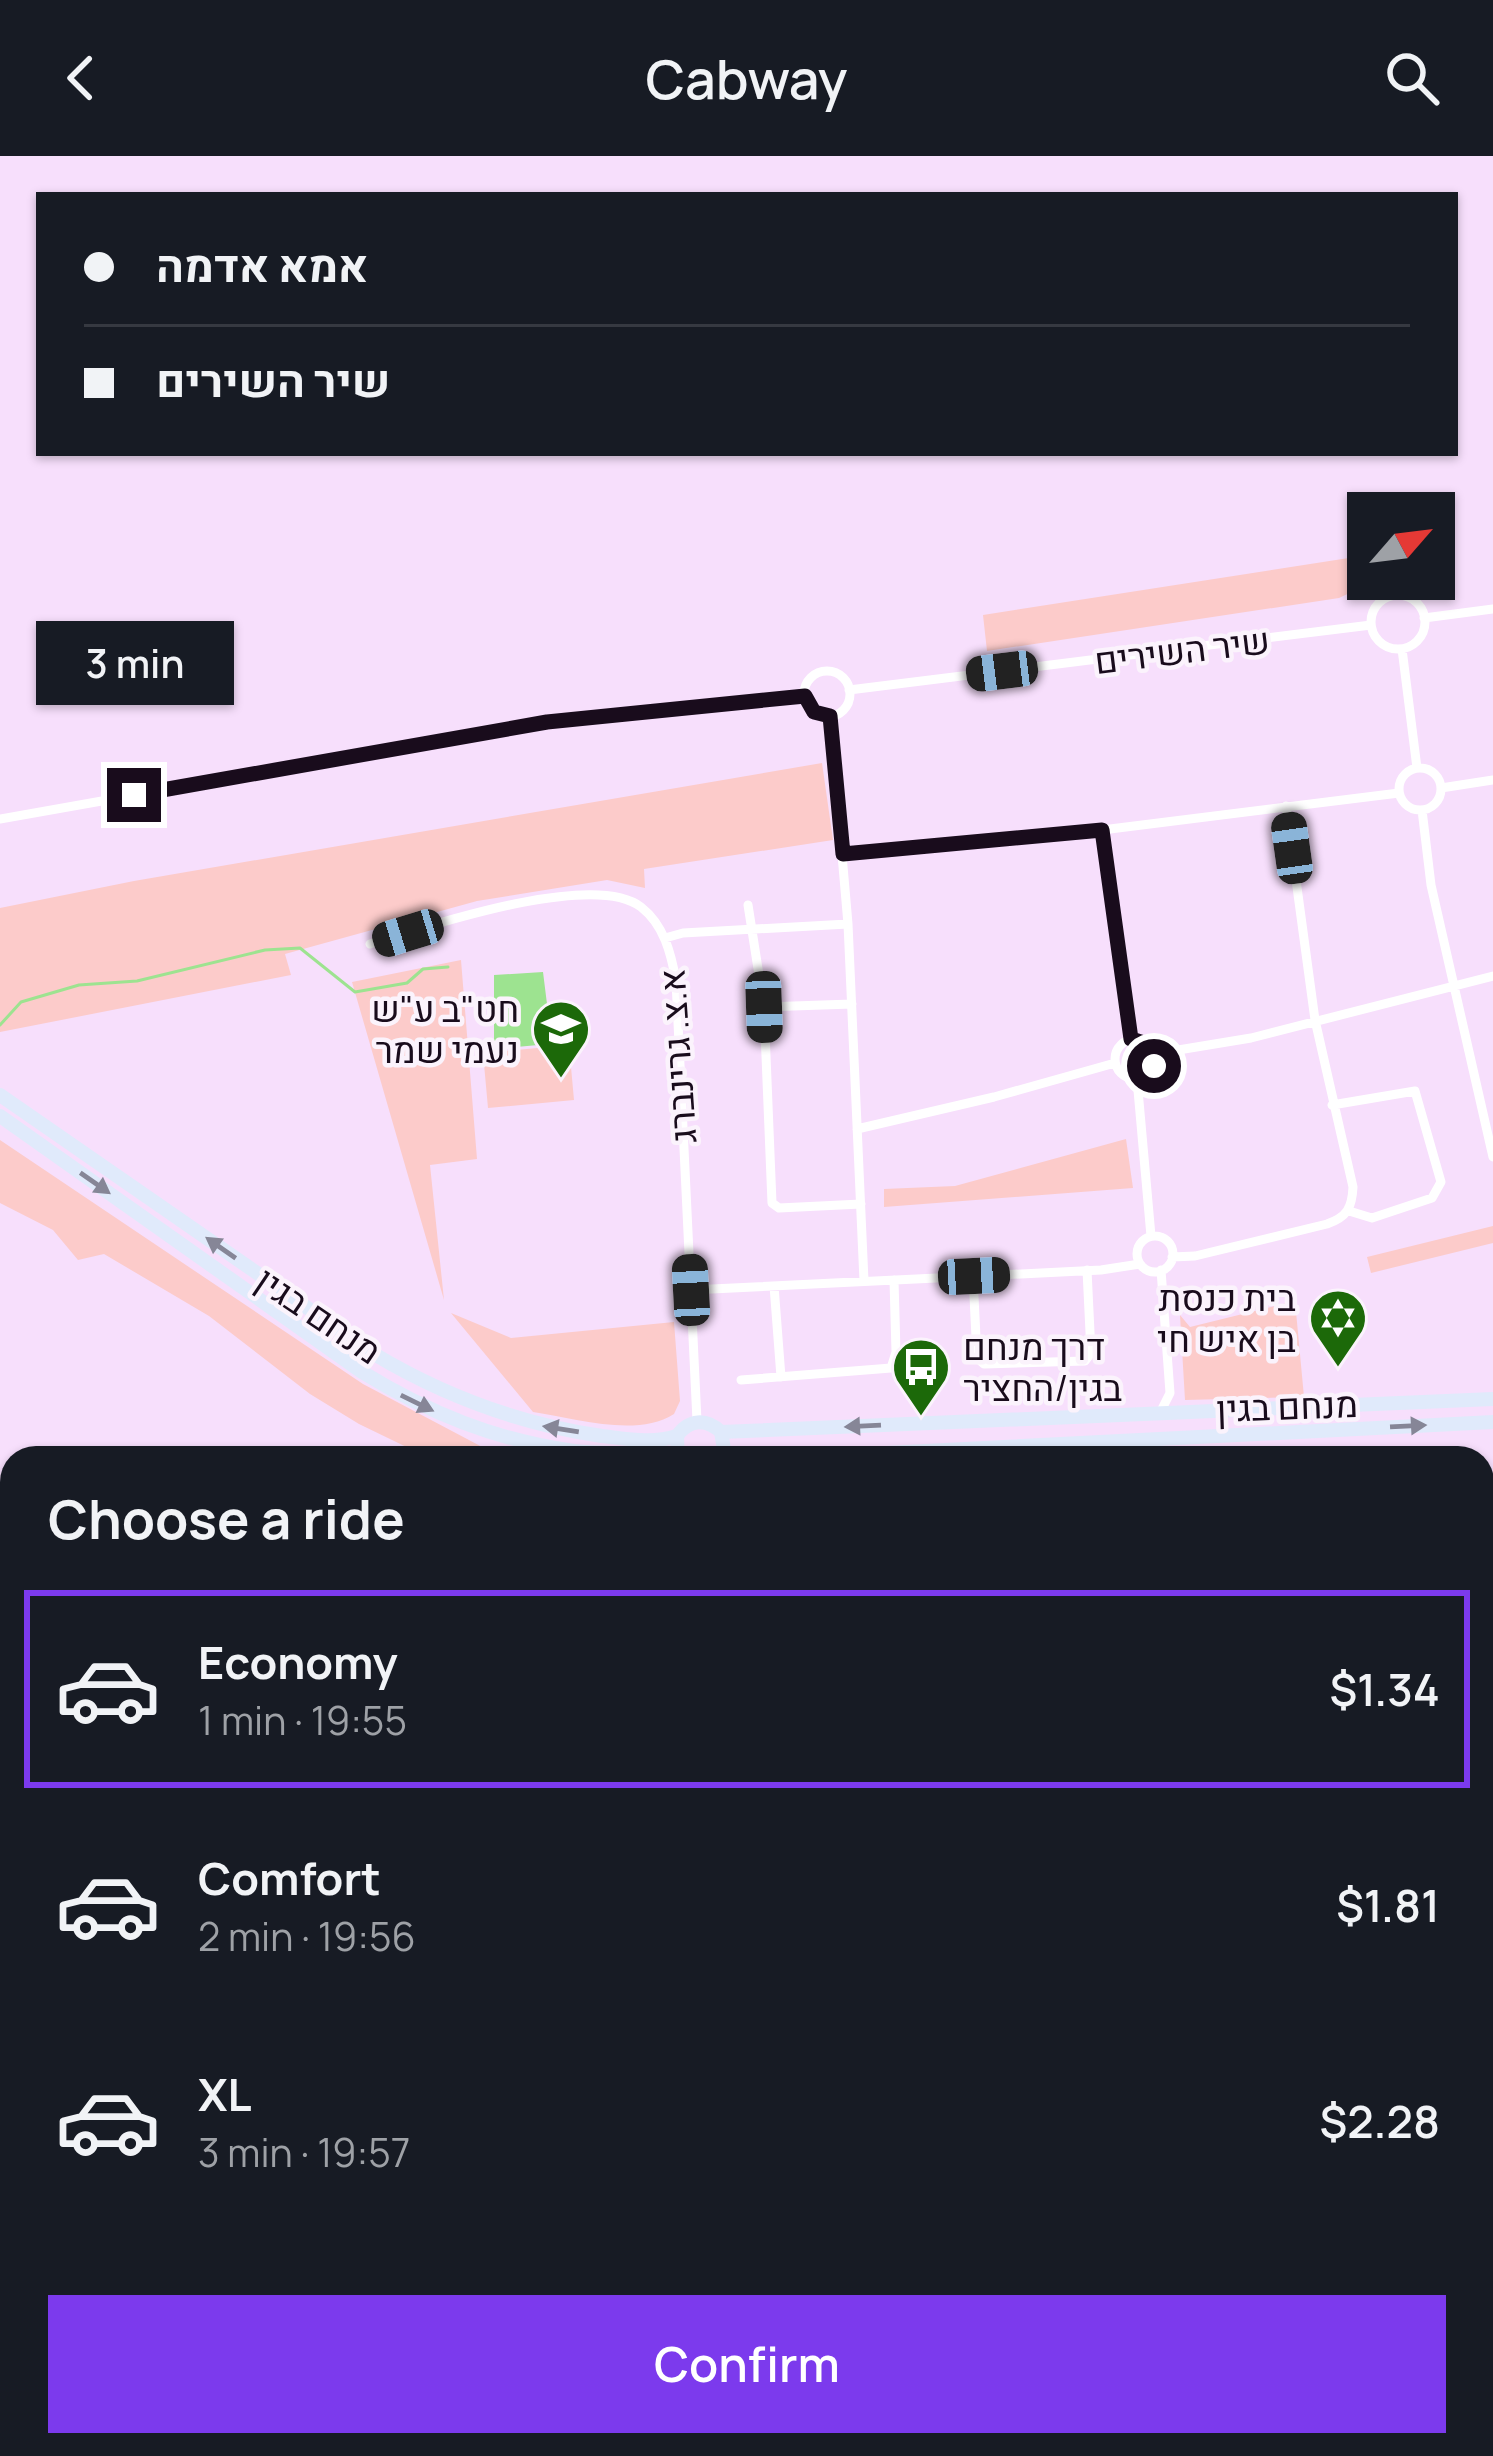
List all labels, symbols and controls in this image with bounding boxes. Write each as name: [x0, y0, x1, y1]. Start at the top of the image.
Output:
text: Cabway: [646, 41, 847, 115]
icon: back: [48, 45, 114, 111]
icon: search: [1379, 45, 1445, 111]
text: אמא אדמה: [156, 234, 368, 296]
text: שיר השירים: [156, 349, 390, 411]
north arrow: [1347, 492, 1455, 600]
map controls: [1347, 492, 1455, 600]
street label: שיר השירים: [1092, 615, 1272, 685]
callout: 3 min: [35, 621, 233, 705]
text: 3 min: [86, 636, 184, 690]
car: [964, 649, 1040, 693]
route end: [107, 768, 161, 822]
car: [1269, 810, 1315, 886]
car: [368, 905, 448, 961]
street label: א.צ. גרינברג: [646, 967, 708, 1145]
car: [745, 970, 783, 1044]
place label: חט"ב ע"ש נעמי שמר: [371, 984, 519, 1074]
school or university icon: חט"ב ע"ש נעמי שמר: [530, 998, 592, 1080]
route start: [1127, 1039, 1181, 1093]
one-way arrow: [79, 1171, 112, 1194]
one-way arrow: [204, 1237, 237, 1260]
car: [671, 1253, 711, 1327]
street label: מנחם בגין: [246, 1255, 392, 1375]
car: [937, 1256, 1011, 1296]
place label: בית כנסת בן איש חי: [1157, 1273, 1296, 1363]
synagogue icon: בית כנסת בן איש חי: [1307, 1287, 1369, 1369]
place label: דרך מנחם בגין/החציר: [963, 1322, 1122, 1412]
bus stop icon: דרך מנחם בגין/החציר: [890, 1336, 952, 1418]
street label: מנחם בגין: [1215, 1379, 1359, 1433]
one-way arrow: [400, 1393, 434, 1413]
one-way arrow: [844, 1416, 881, 1435]
one-way arrow: [1390, 1416, 1428, 1435]
one-way arrow: [542, 1420, 580, 1438]
text: Choose a ride: [48, 1481, 405, 1555]
text: Economy: [198, 1631, 398, 1693]
icon: car: [54, 1635, 162, 1743]
text: $1.34: [1329, 1658, 1440, 1720]
text: 1 min · 19:55: [198, 1693, 407, 1747]
text: Comfort: [198, 1847, 381, 1909]
icon: car: [54, 1851, 162, 1959]
text: $1.81: [1336, 1874, 1440, 1936]
text: 2 min · 19:56: [198, 1909, 416, 1963]
text: XL: [198, 2063, 252, 2125]
icon: car: [54, 2067, 162, 2175]
text: $2.28: [1320, 2090, 1440, 2152]
text: 3 min · 19:57: [198, 2125, 410, 2179]
button: Confirm: [48, 2295, 1446, 2433]

